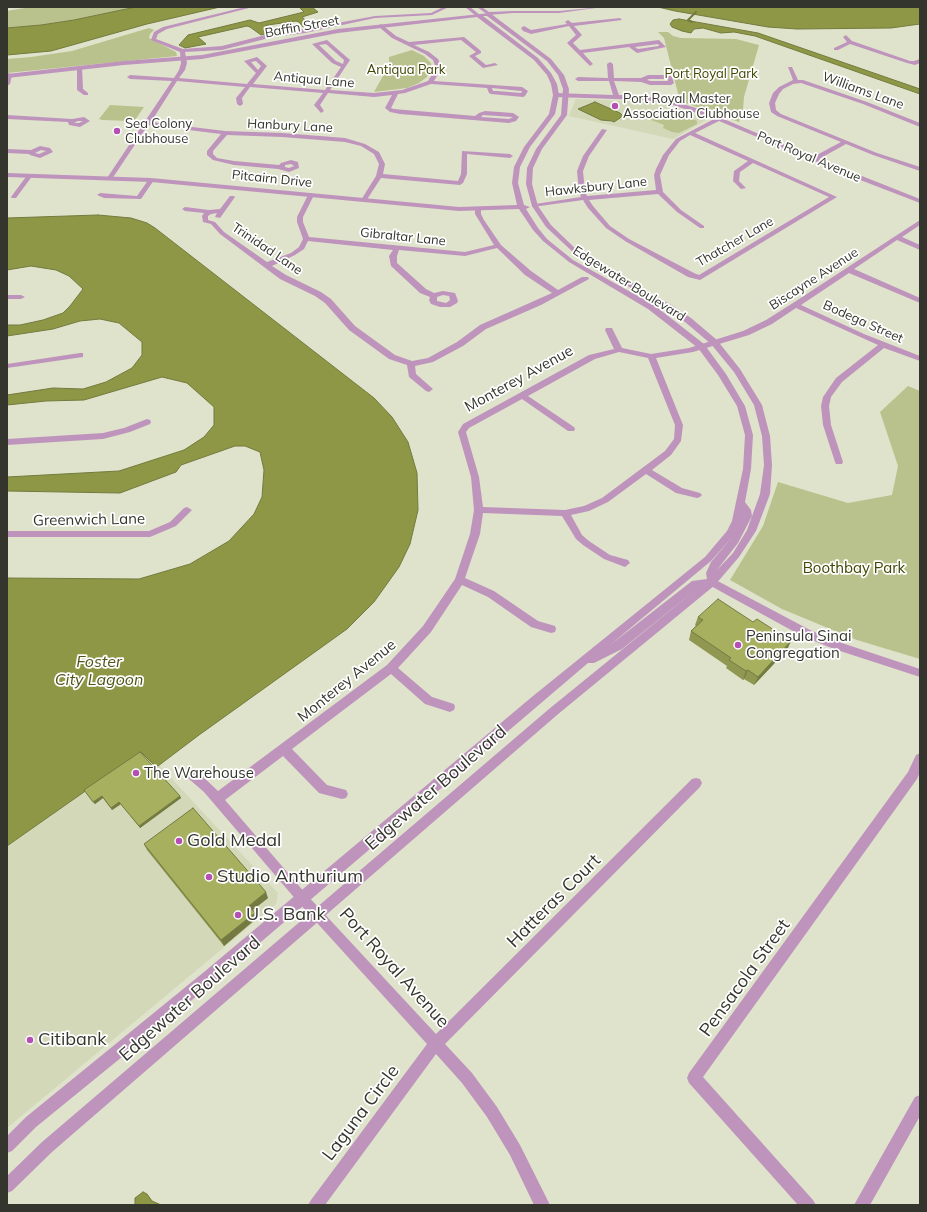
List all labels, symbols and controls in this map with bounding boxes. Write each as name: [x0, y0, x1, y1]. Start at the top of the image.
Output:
street label: Baffin Street: [264, 13, 340, 41]
park label: Antiqua Park: [367, 62, 445, 78]
park label: Port Royal Park: [664, 66, 758, 82]
street label: Antiqua Lane: [273, 69, 355, 91]
street label: Williams Lane: [820, 69, 906, 113]
place label: Port Royal Master Association Clubhouse: [623, 91, 760, 122]
marker: Port Royal Master Association Clubhouse: [610, 101, 620, 111]
place label: Sea Colony Clubhouse: [125, 116, 192, 147]
street label: Hanbury Lane: [247, 116, 333, 136]
marker: Sea Colony Clubhouse: [112, 126, 122, 136]
street label: Port Royal Avenue: [755, 128, 863, 186]
street label: Pitcairn Drive: [231, 167, 313, 191]
street label: Hawksbury Lane: [544, 174, 648, 200]
street label: Thatcher Lane: [694, 214, 776, 270]
street label: Trinidad Lane: [229, 220, 305, 278]
street label: Gibraltar Lane: [359, 225, 447, 249]
street label: Edgewater Boulevard: [570, 243, 688, 325]
street label: Biscayne Avenue: [767, 244, 861, 314]
street label: Bodega Street: [820, 297, 906, 347]
street label: Monterey Avenue: [462, 342, 576, 416]
street label: Greenwich Lane: [33, 510, 145, 530]
park label: Boothbay Park: [803, 559, 905, 577]
place label: Peninsula Sinai Congregation: [746, 627, 852, 662]
street label: Monterey Avenue: [294, 636, 400, 726]
marker: Peninsula Sinai Congregation: [733, 640, 743, 650]
water label: Foster City Lagoon: [55, 652, 143, 690]
street label: Edgewater Boulevard: [361, 721, 511, 855]
place label: The Warehouse: [144, 764, 254, 782]
marker: The Warehouse: [131, 768, 141, 778]
place label: Gold Medal: [187, 830, 281, 852]
marker: Gold Medal: [174, 836, 184, 846]
street label: Hatteras Court: [503, 850, 605, 952]
place label: Studio Anthurium: [217, 866, 363, 888]
marker: Studio Anthurium: [204, 872, 214, 882]
place label: U.S. Bank: [246, 904, 326, 926]
street label: Port Royal Avenue: [334, 904, 454, 1032]
marker: U.S. Bank: [233, 910, 243, 920]
street label: Pensacola Street: [695, 915, 795, 1041]
street label: Edgewater Boulevard: [115, 932, 265, 1066]
place label: Citibank: [38, 1029, 107, 1051]
marker: Citibank: [25, 1035, 35, 1045]
street label: Laguna Circle: [318, 1061, 404, 1165]

